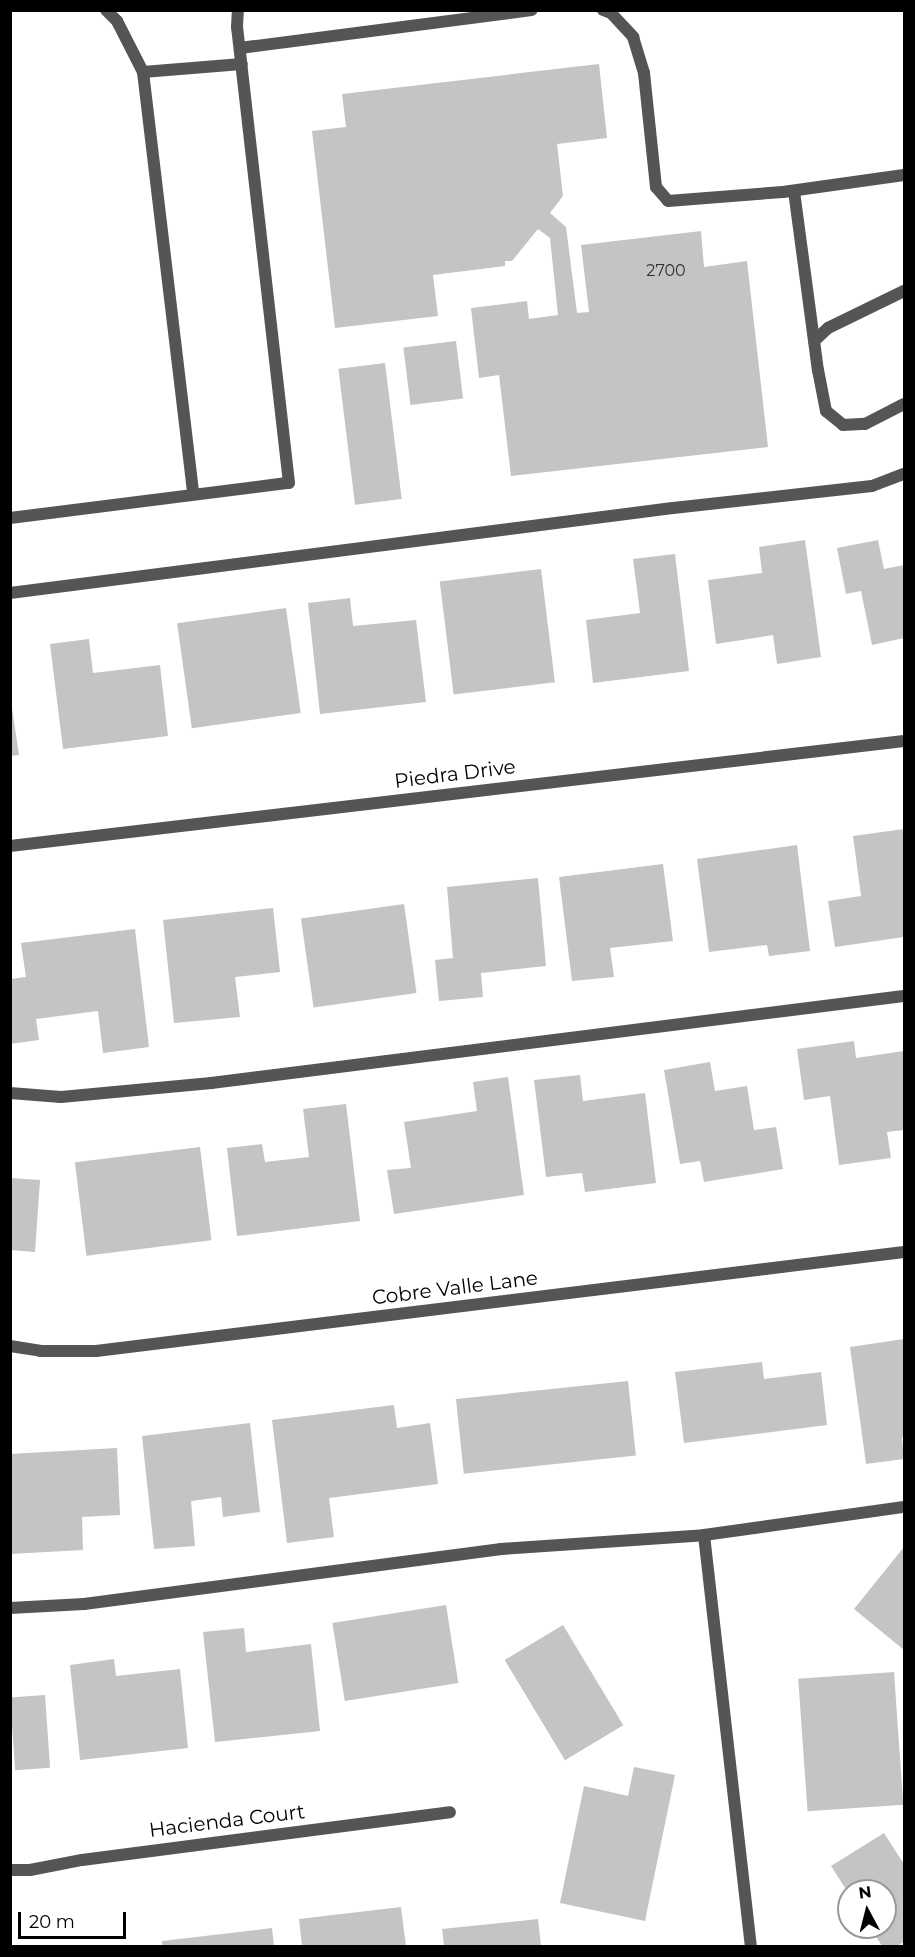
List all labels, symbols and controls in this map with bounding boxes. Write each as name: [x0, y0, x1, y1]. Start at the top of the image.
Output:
house number: 2700: [646, 261, 686, 281]
street label: Piedra Drive: [393, 755, 517, 793]
street label: Cobre Valle Lane: [371, 1266, 539, 1310]
street label: Hacienda Court: [148, 1800, 306, 1842]
north arrow: [837, 1879, 897, 1939]
text: N: [857, 1882, 873, 1903]
scale bar: [21, 1900, 129, 1938]
text: 20 m: [29, 1911, 75, 1933]

